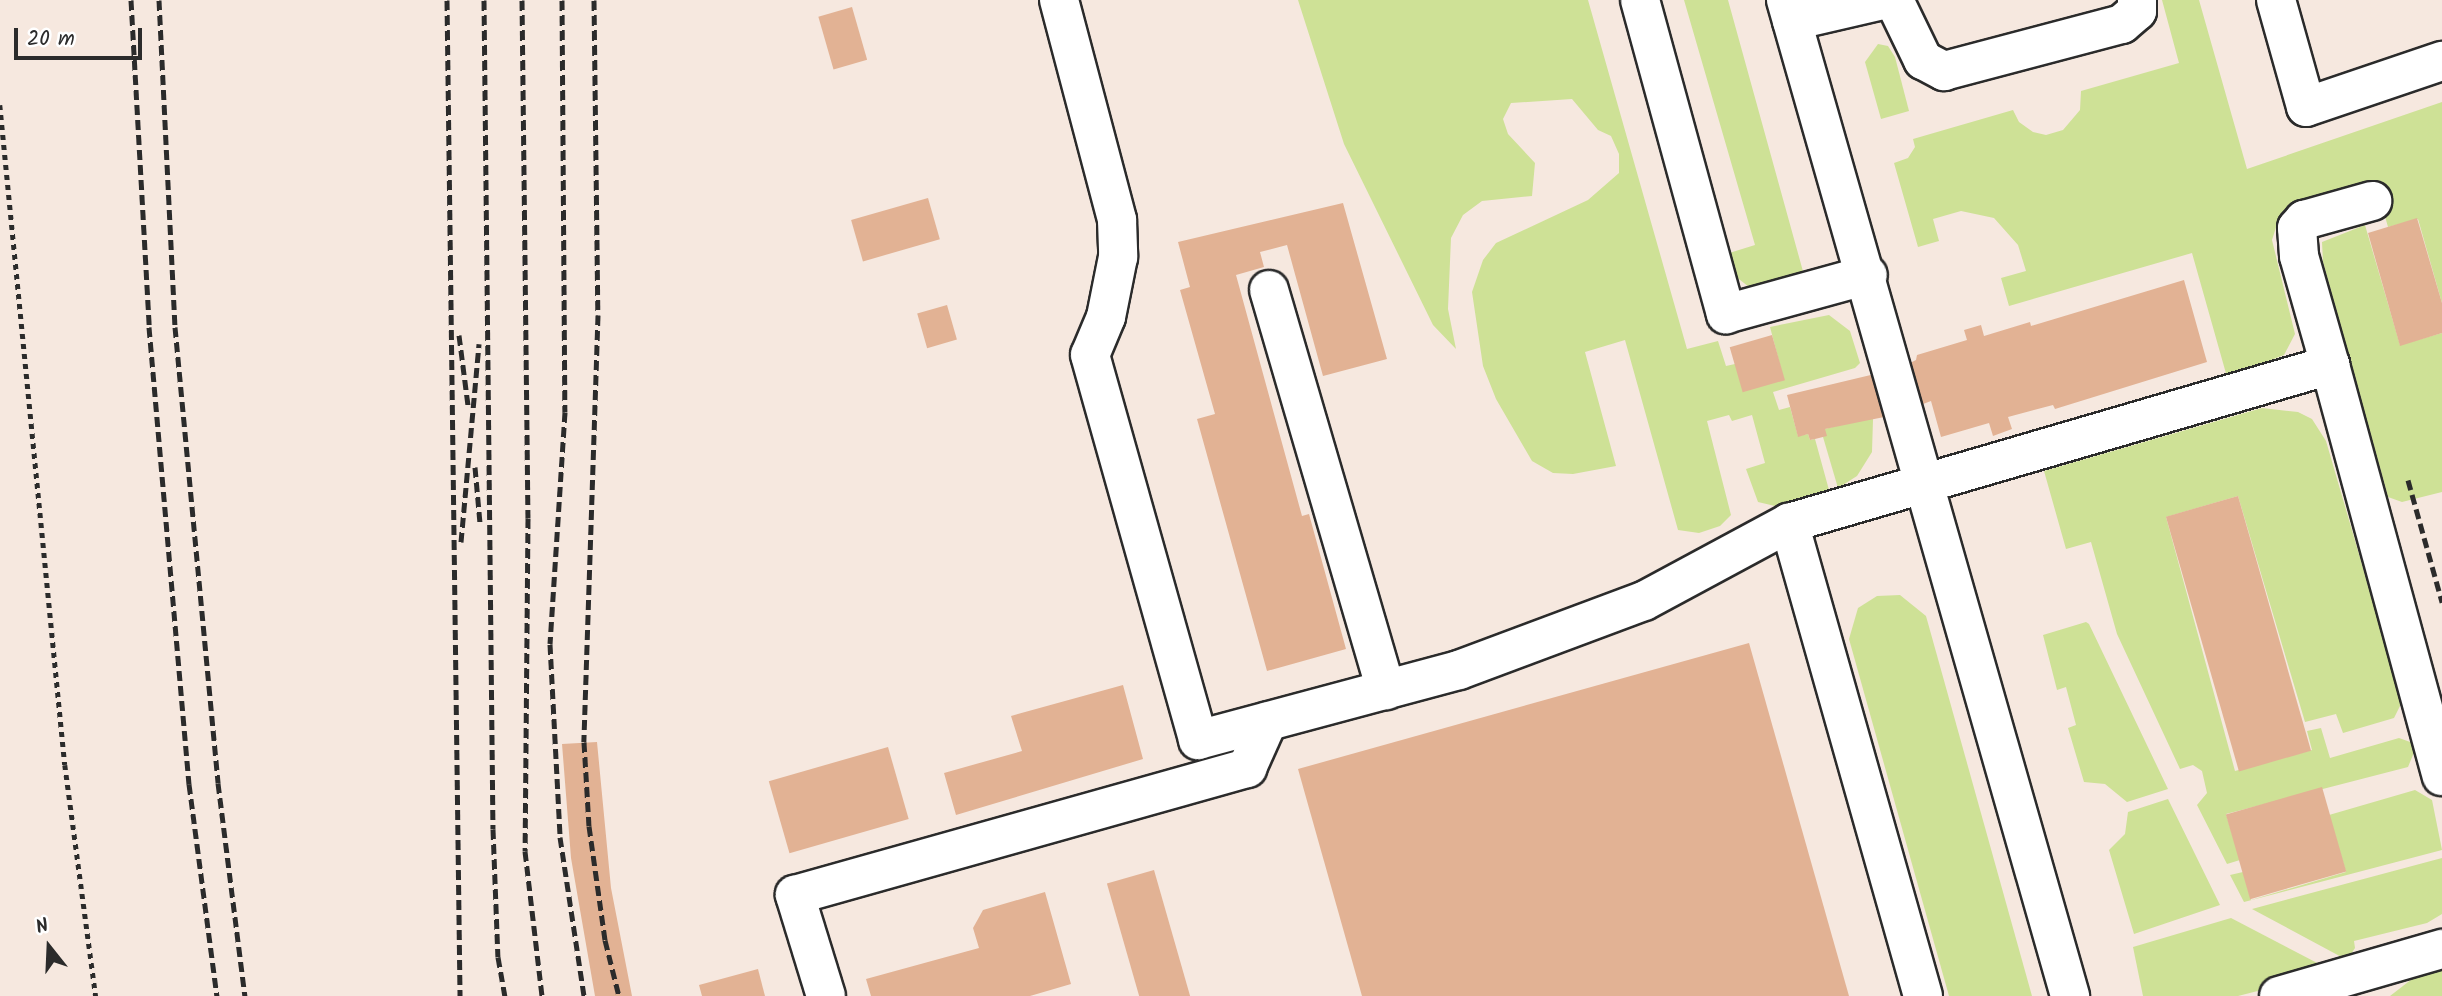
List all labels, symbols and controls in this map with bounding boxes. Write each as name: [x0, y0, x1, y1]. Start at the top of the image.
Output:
scale bar: [18, 14, 145, 58]
text: 20 m: [27, 23, 75, 56]
text: N: [32, 911, 53, 943]
north arrow: [14, 912, 84, 982]

